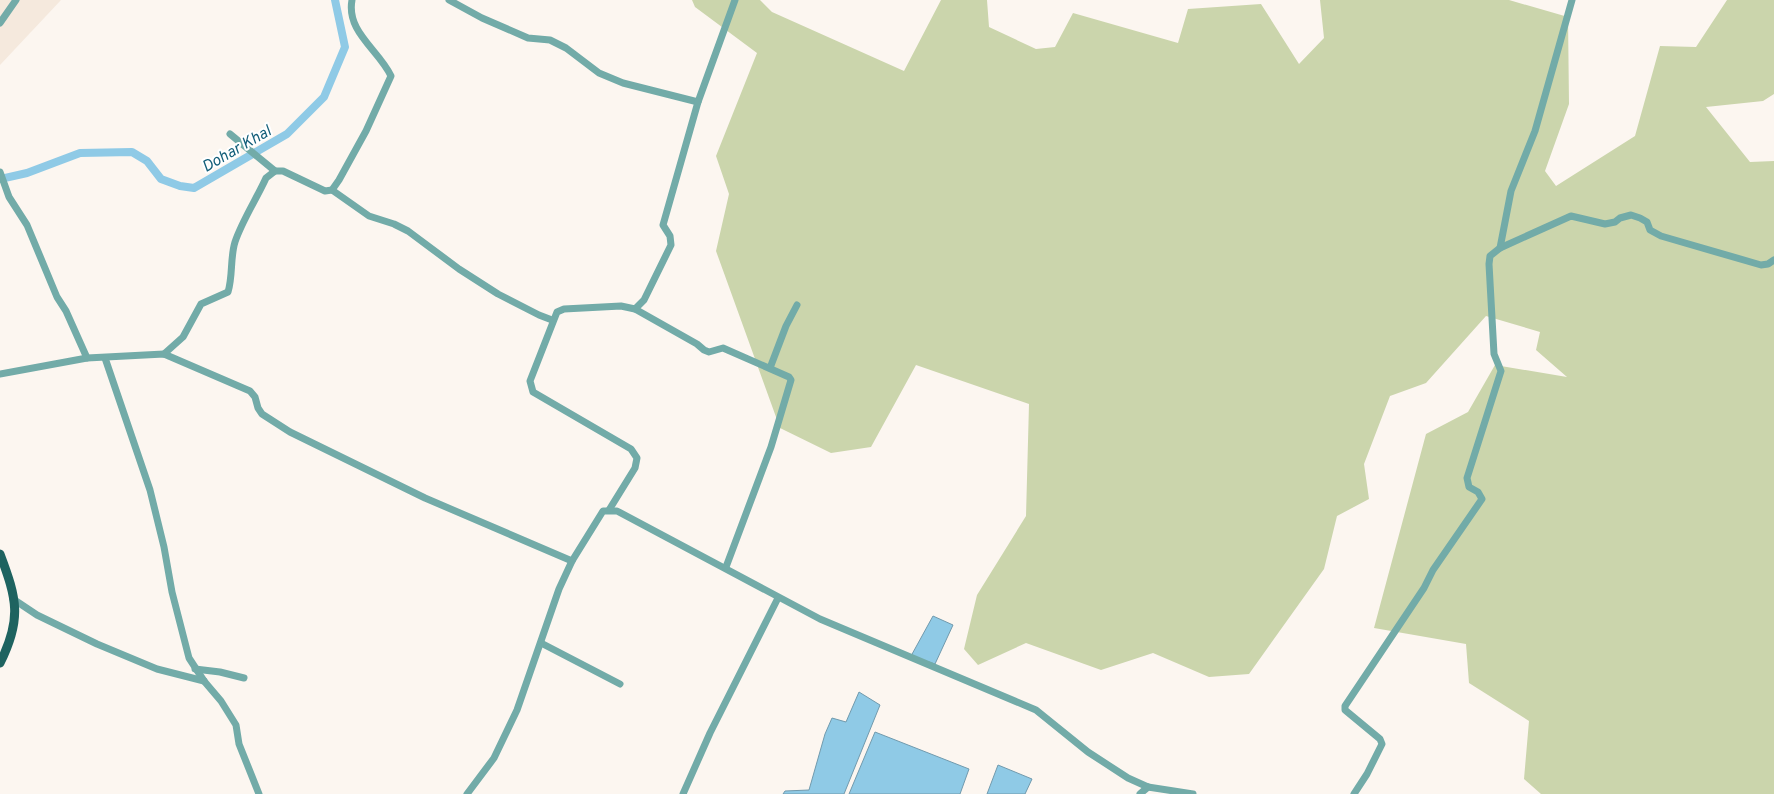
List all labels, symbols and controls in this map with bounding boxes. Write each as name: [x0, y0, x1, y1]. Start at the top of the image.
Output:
water label: Dohar Khal: [199, 121, 276, 178]

